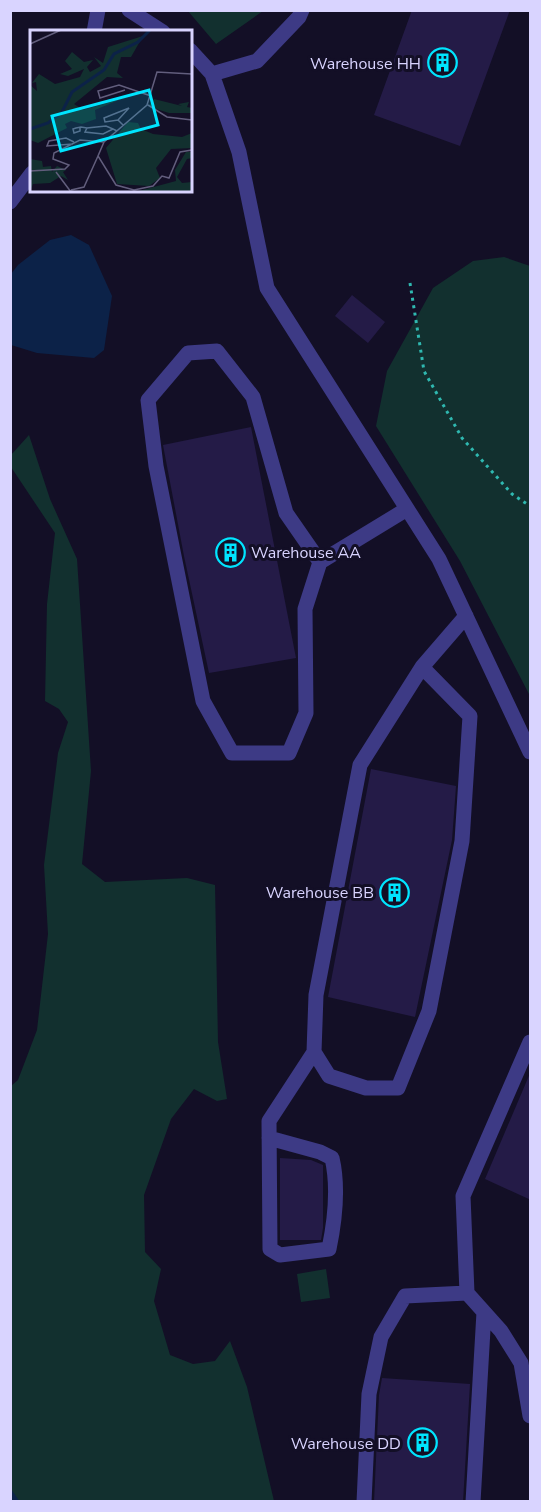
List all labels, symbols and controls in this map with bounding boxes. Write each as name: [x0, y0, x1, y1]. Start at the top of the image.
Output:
inset map: [30, 30, 192, 192]
building icon: Warehouse HH: [426, 47, 458, 79]
place label: Warehouse HH: [310, 53, 421, 75]
building icon: Warehouse AA: [214, 536, 246, 568]
place label: Warehouse AA: [251, 542, 361, 564]
building icon: Warehouse BB: [379, 876, 411, 908]
place label: Warehouse BB: [266, 882, 374, 904]
building icon: Warehouse DD: [406, 1427, 438, 1459]
place label: Warehouse DD: [291, 1433, 401, 1455]

